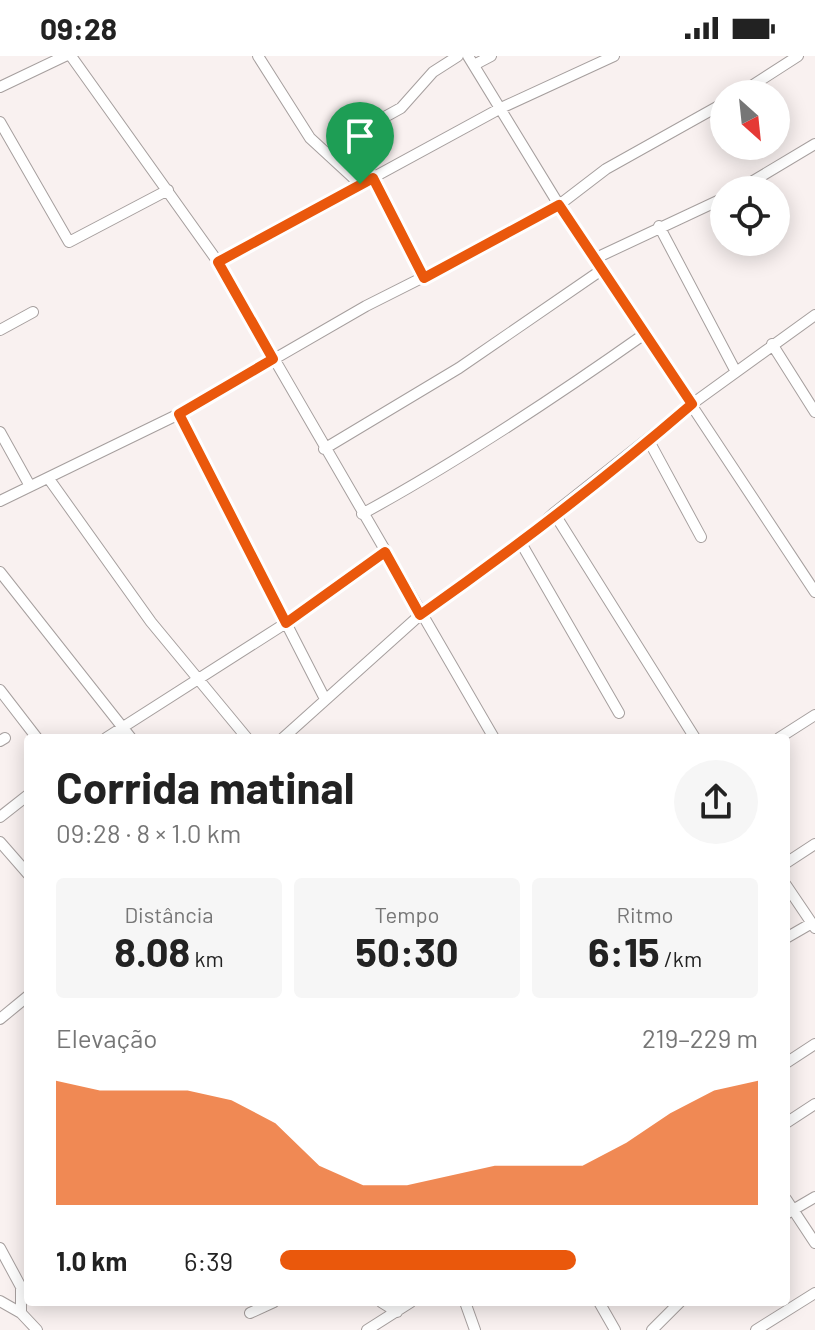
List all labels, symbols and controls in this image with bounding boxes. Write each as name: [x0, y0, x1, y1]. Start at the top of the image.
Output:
text: 09:28: [40, 10, 117, 46]
north arrow: [710, 80, 790, 160]
map controls: [710, 80, 790, 256]
pin: [326, 102, 394, 184]
icon: arrive: [338, 114, 382, 158]
button: locate: [710, 176, 790, 256]
text: Corrida matinal: [56, 760, 355, 813]
button: share: [674, 760, 758, 844]
text: 09:28 · 8 × 1.0 km: [56, 817, 241, 848]
text: Distância: [125, 901, 214, 927]
text: Tempo: [375, 901, 439, 927]
text: Ritmo: [616, 901, 674, 927]
text: 8.08: [114, 927, 190, 975]
text: 50:30: [355, 927, 459, 975]
text: 6:15: [588, 927, 660, 975]
text: km: [190, 945, 224, 971]
text: /km: [660, 945, 702, 971]
text: Elevação: [56, 1022, 157, 1053]
text: 219–229 m: [642, 1022, 758, 1053]
text: 1.0 km: [56, 1245, 127, 1276]
text: 6:39: [184, 1245, 233, 1276]

